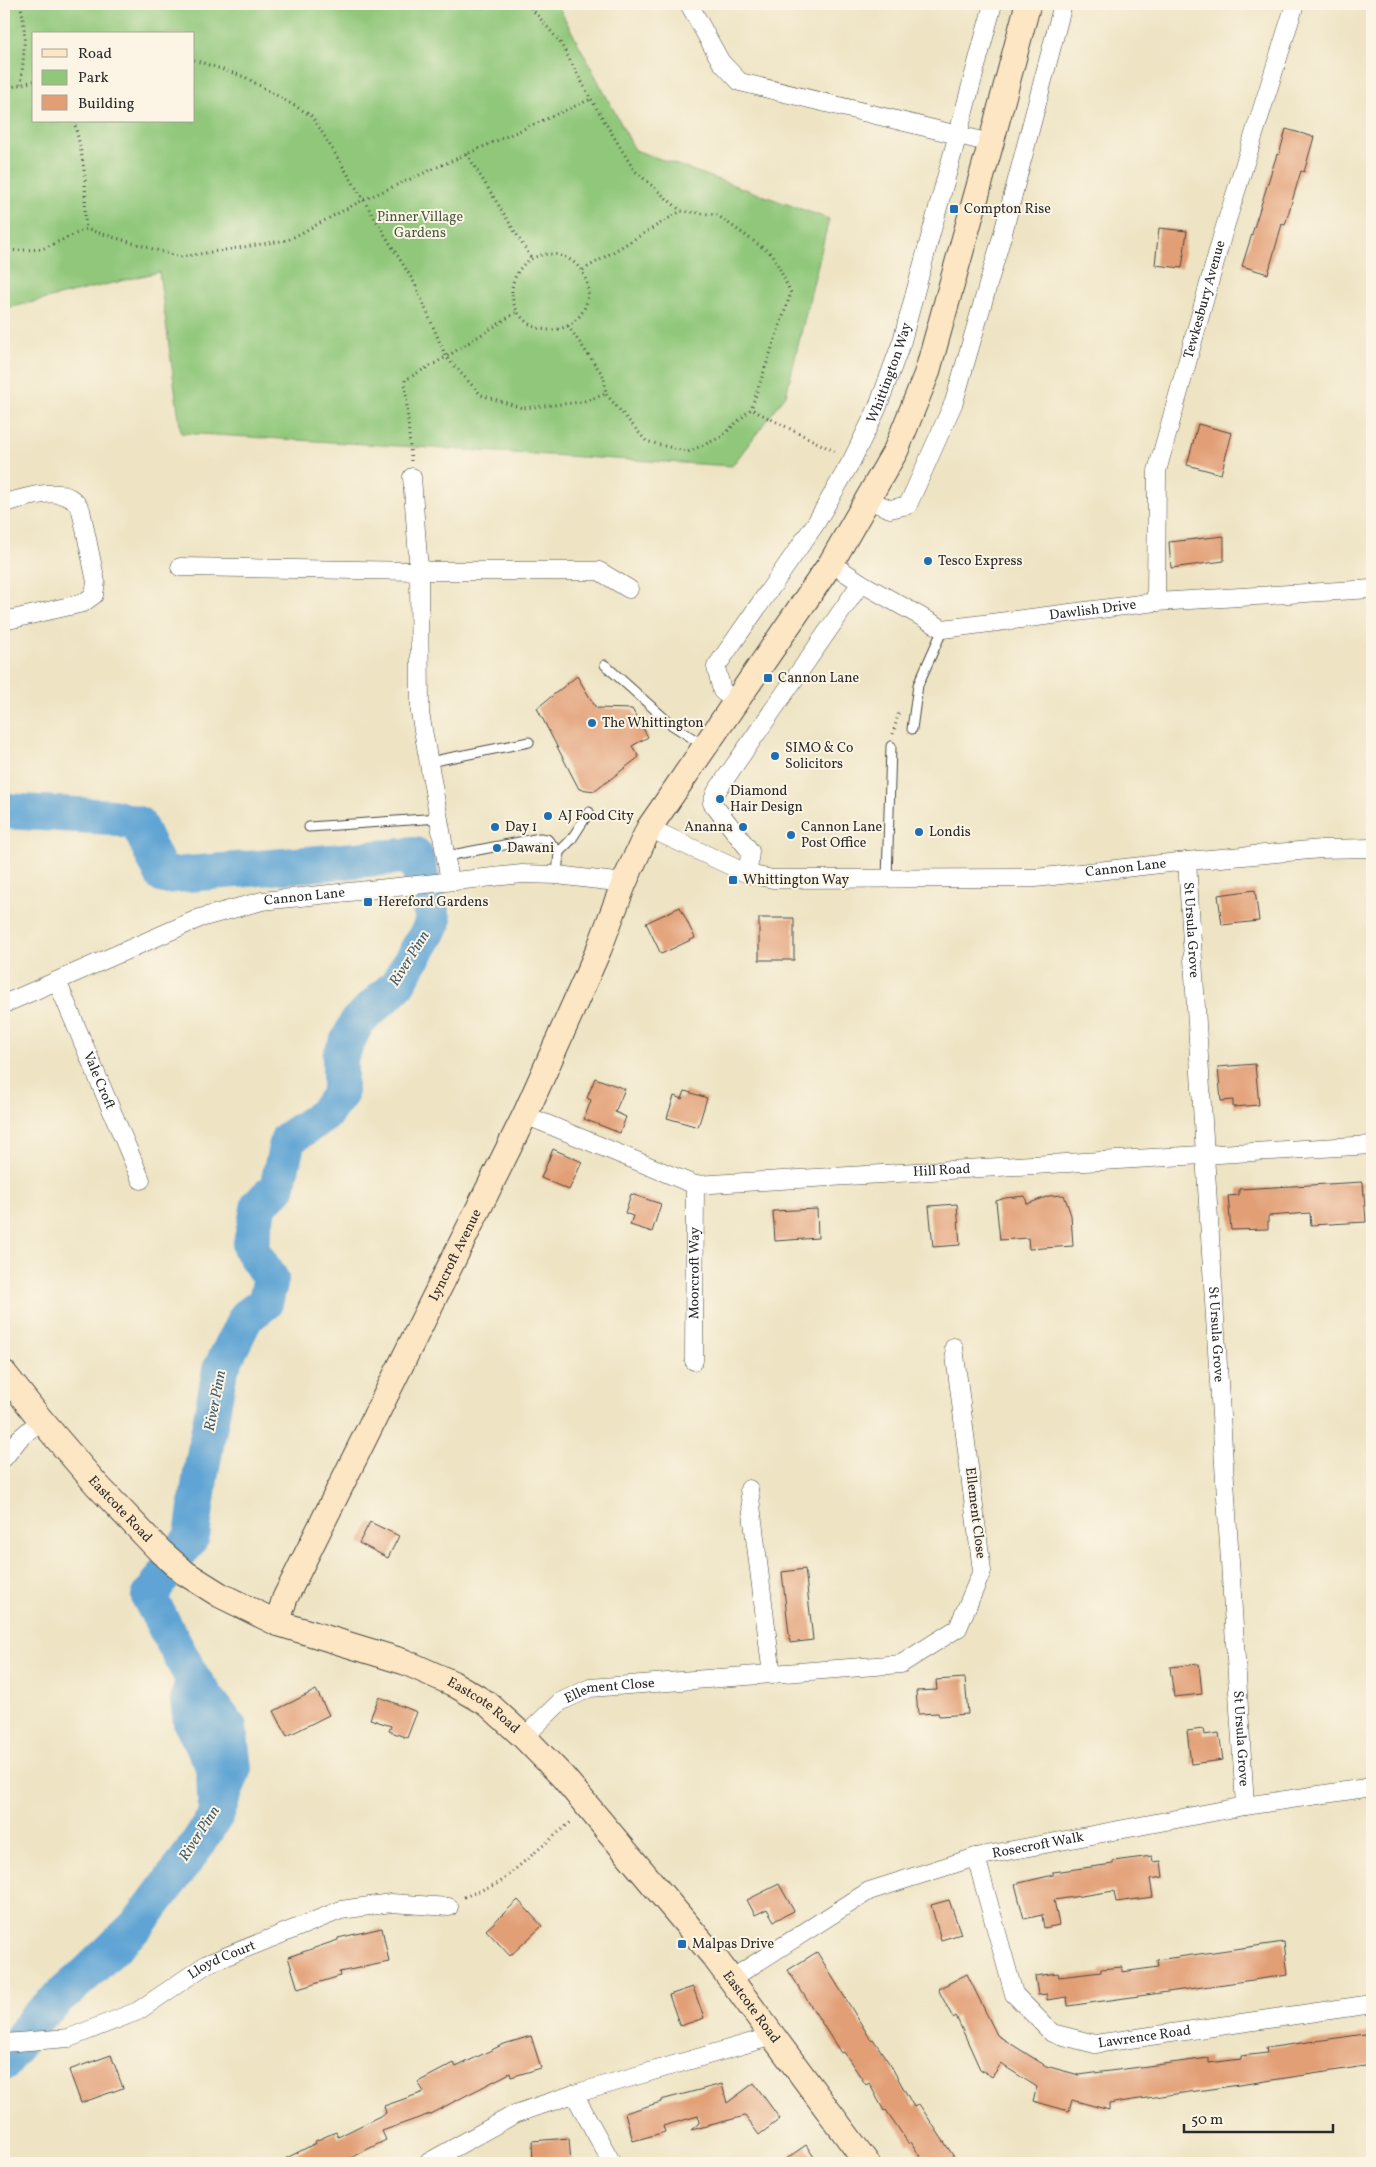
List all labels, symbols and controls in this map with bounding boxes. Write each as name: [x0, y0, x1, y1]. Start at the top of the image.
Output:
legend: [32, 32, 195, 122]
text: Road: [78, 44, 112, 65]
text: Park: [78, 68, 109, 89]
text: Building: [78, 94, 135, 115]
place label: Compton Rise: [964, 200, 1051, 219]
marker: Compton Rise: [948, 203, 960, 215]
park label: Pinner Village Gardens: [377, 208, 463, 243]
street label: Tewkesbury Avenue: [1179, 238, 1230, 361]
street label: Whittington Way: [862, 320, 916, 427]
place label: Tesco Express: [938, 552, 1023, 571]
marker: Tesco Express: [922, 555, 934, 567]
street label: Dawlish Drive: [1048, 595, 1138, 625]
place label: Cannon Lane: [778, 669, 860, 688]
marker: Cannon Lane: [762, 672, 774, 684]
place label: The Whittington: [602, 714, 704, 733]
marker: The Whittington: [586, 717, 598, 729]
place label: SIMO & Co Solicitors: [785, 739, 854, 774]
marker: SIMO & Co Solicitors: [769, 750, 781, 762]
place label: Diamond Hair Design: [730, 782, 803, 817]
marker: Diamond Hair Design: [714, 793, 726, 805]
place label: AJ Food City: [558, 807, 634, 826]
marker: AJ Food City: [542, 810, 554, 822]
place label: Day 1: [505, 818, 537, 837]
place label: Ananna: [684, 818, 733, 837]
place label: Cannon Lane Post Office: [801, 818, 883, 853]
marker: Day 1: [489, 821, 501, 833]
marker: Ananna: [737, 821, 749, 833]
place label: Londis: [929, 823, 971, 842]
marker: Londis: [913, 826, 925, 838]
marker: Cannon Lane Post Office: [785, 829, 797, 841]
place label: Dawani: [507, 839, 554, 858]
marker: Dawani: [491, 842, 503, 854]
street label: Cannon Lane: [1084, 854, 1168, 882]
place label: Whittington Way: [743, 871, 849, 890]
marker: Whittington Way: [727, 874, 739, 886]
street label: St Ursula Grove: [1179, 881, 1204, 979]
street label: Cannon Lane: [263, 883, 346, 910]
place label: Hereford Gardens: [378, 893, 488, 912]
marker: Hereford Gardens: [362, 896, 374, 908]
water label: River Pinn: [385, 927, 435, 991]
street label: Vale Croft: [78, 1049, 120, 1113]
street label: Hill Road: [912, 1159, 971, 1182]
street label: Lyncroft Avenue: [424, 1206, 486, 1305]
street label: Moorcroft Way: [685, 1226, 704, 1319]
street label: St Ursula Grove: [1204, 1286, 1228, 1383]
water label: River Pinn: [200, 1369, 232, 1433]
street label: Ellement Close: [960, 1466, 990, 1560]
street label: Eastcote Road: [84, 1472, 157, 1547]
street label: Eastcote Road: [444, 1673, 524, 1738]
street label: Ellement Close: [561, 1674, 656, 1708]
street label: St Ursula Grove: [1228, 1690, 1253, 1787]
water label: River Pinn: [174, 1802, 226, 1866]
street label: Rosecroft Walk: [991, 1827, 1086, 1863]
place label: Malpas Drive: [692, 1935, 775, 1954]
street label: Lloyd Court: [184, 1936, 259, 1984]
marker: Malpas Drive: [676, 1938, 688, 1950]
street label: Eastcote Road: [718, 1967, 785, 2047]
street label: Lawrence Road: [1097, 2021, 1192, 2053]
scale bar: [1184, 2102, 1332, 2134]
text: 50 m: [1191, 2110, 1223, 2131]

